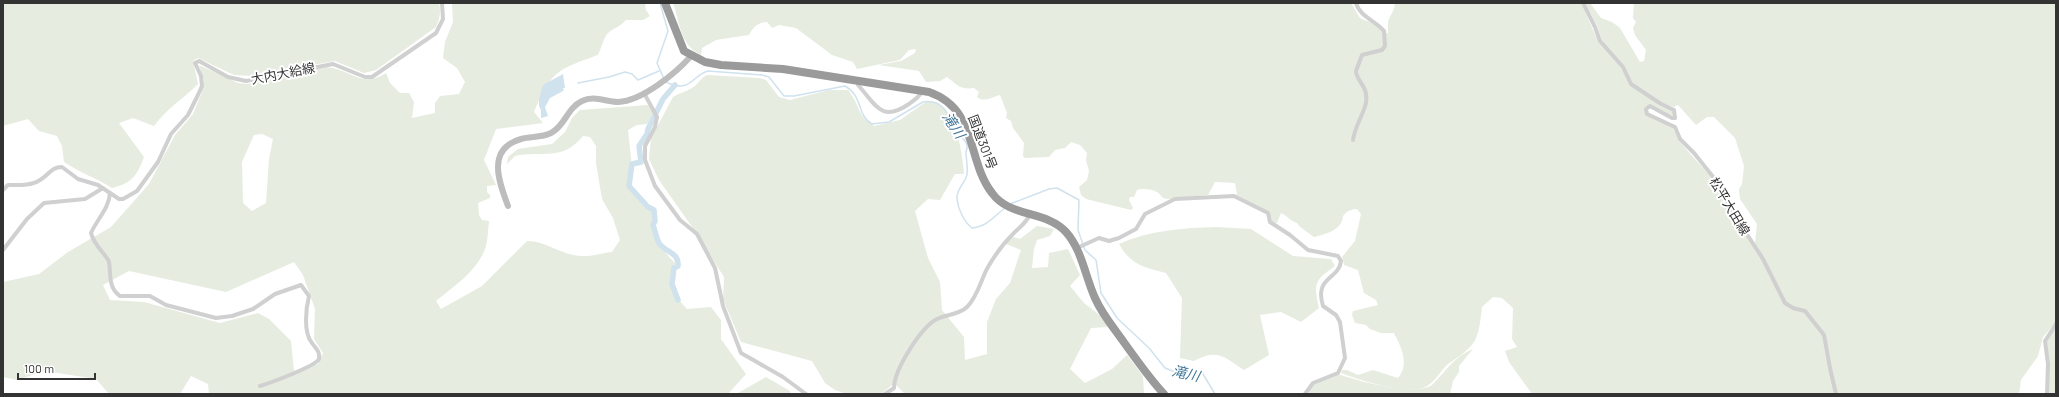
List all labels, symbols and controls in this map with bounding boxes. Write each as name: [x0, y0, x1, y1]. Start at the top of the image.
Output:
street label: 大内大給線: [250, 59, 316, 87]
water label: 滝川: [939, 109, 970, 143]
street label: 国道301号: [965, 112, 1001, 172]
street label: 松平大田線: [1706, 174, 1754, 238]
scale bar: [18, 355, 95, 381]
text: 100 m: [24, 361, 54, 375]
water label: 滝川: [1170, 362, 1204, 385]

